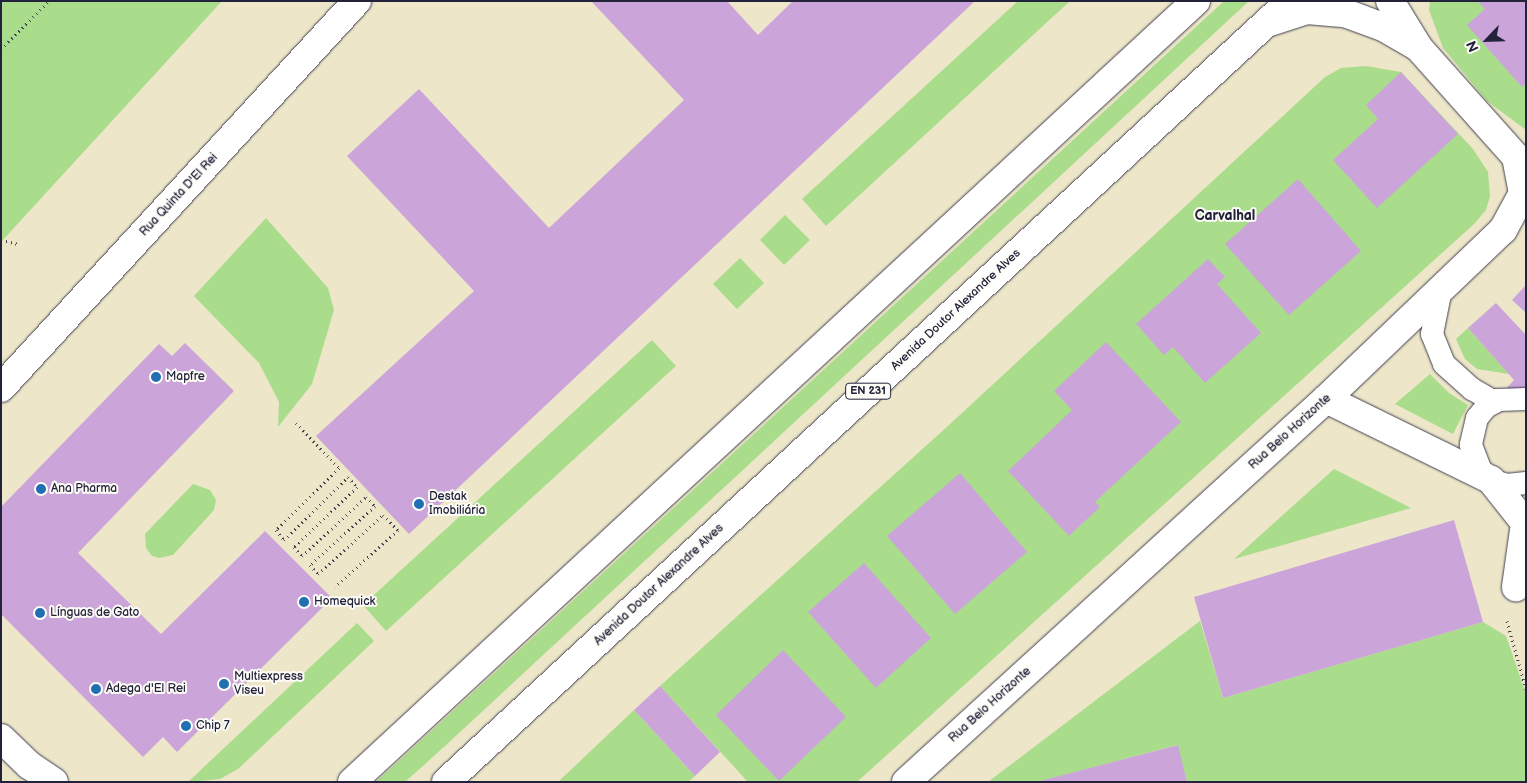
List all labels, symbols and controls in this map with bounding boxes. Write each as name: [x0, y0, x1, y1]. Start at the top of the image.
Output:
north arrow: [1462, 15, 1512, 65]
text: N: [1463, 38, 1483, 55]
street label: Rua Quinta D'El Rei: [137, 151, 221, 239]
district label: Carvalhal: [1195, 208, 1255, 224]
street label: Avenida Doutor Alexandre Alves: [888, 246, 1024, 374]
place label: Mapfre: [166, 370, 205, 384]
marker: Mapfre: [150, 371, 162, 383]
road number: EN 231: [844, 382, 892, 400]
street label: Rua Belo Horizonte: [1246, 391, 1334, 473]
place label: Ana Pharma: [51, 482, 117, 496]
marker: Ana Pharma: [35, 483, 47, 495]
place label: Destak Imobiliária: [429, 490, 485, 518]
marker: Destak Imobiliária: [413, 498, 425, 510]
street label: Avenida Doutor Alexandre Alves: [591, 521, 727, 649]
place label: Homequick: [314, 595, 375, 609]
marker: Homequick: [298, 596, 310, 608]
place label: Línguas de Gato: [50, 606, 139, 620]
marker: Línguas de Gato: [34, 607, 46, 619]
street label: Rua Belo Horizonte: [946, 664, 1034, 746]
place label: Multiexpress Viseu: [234, 670, 303, 698]
marker: Multiexpress Viseu: [218, 678, 230, 690]
place label: Adega d'El Rei: [106, 682, 186, 696]
marker: Adega d'El Rei: [90, 683, 102, 695]
place label: Chip 7: [196, 719, 230, 733]
marker: Chip 7: [180, 720, 192, 732]

